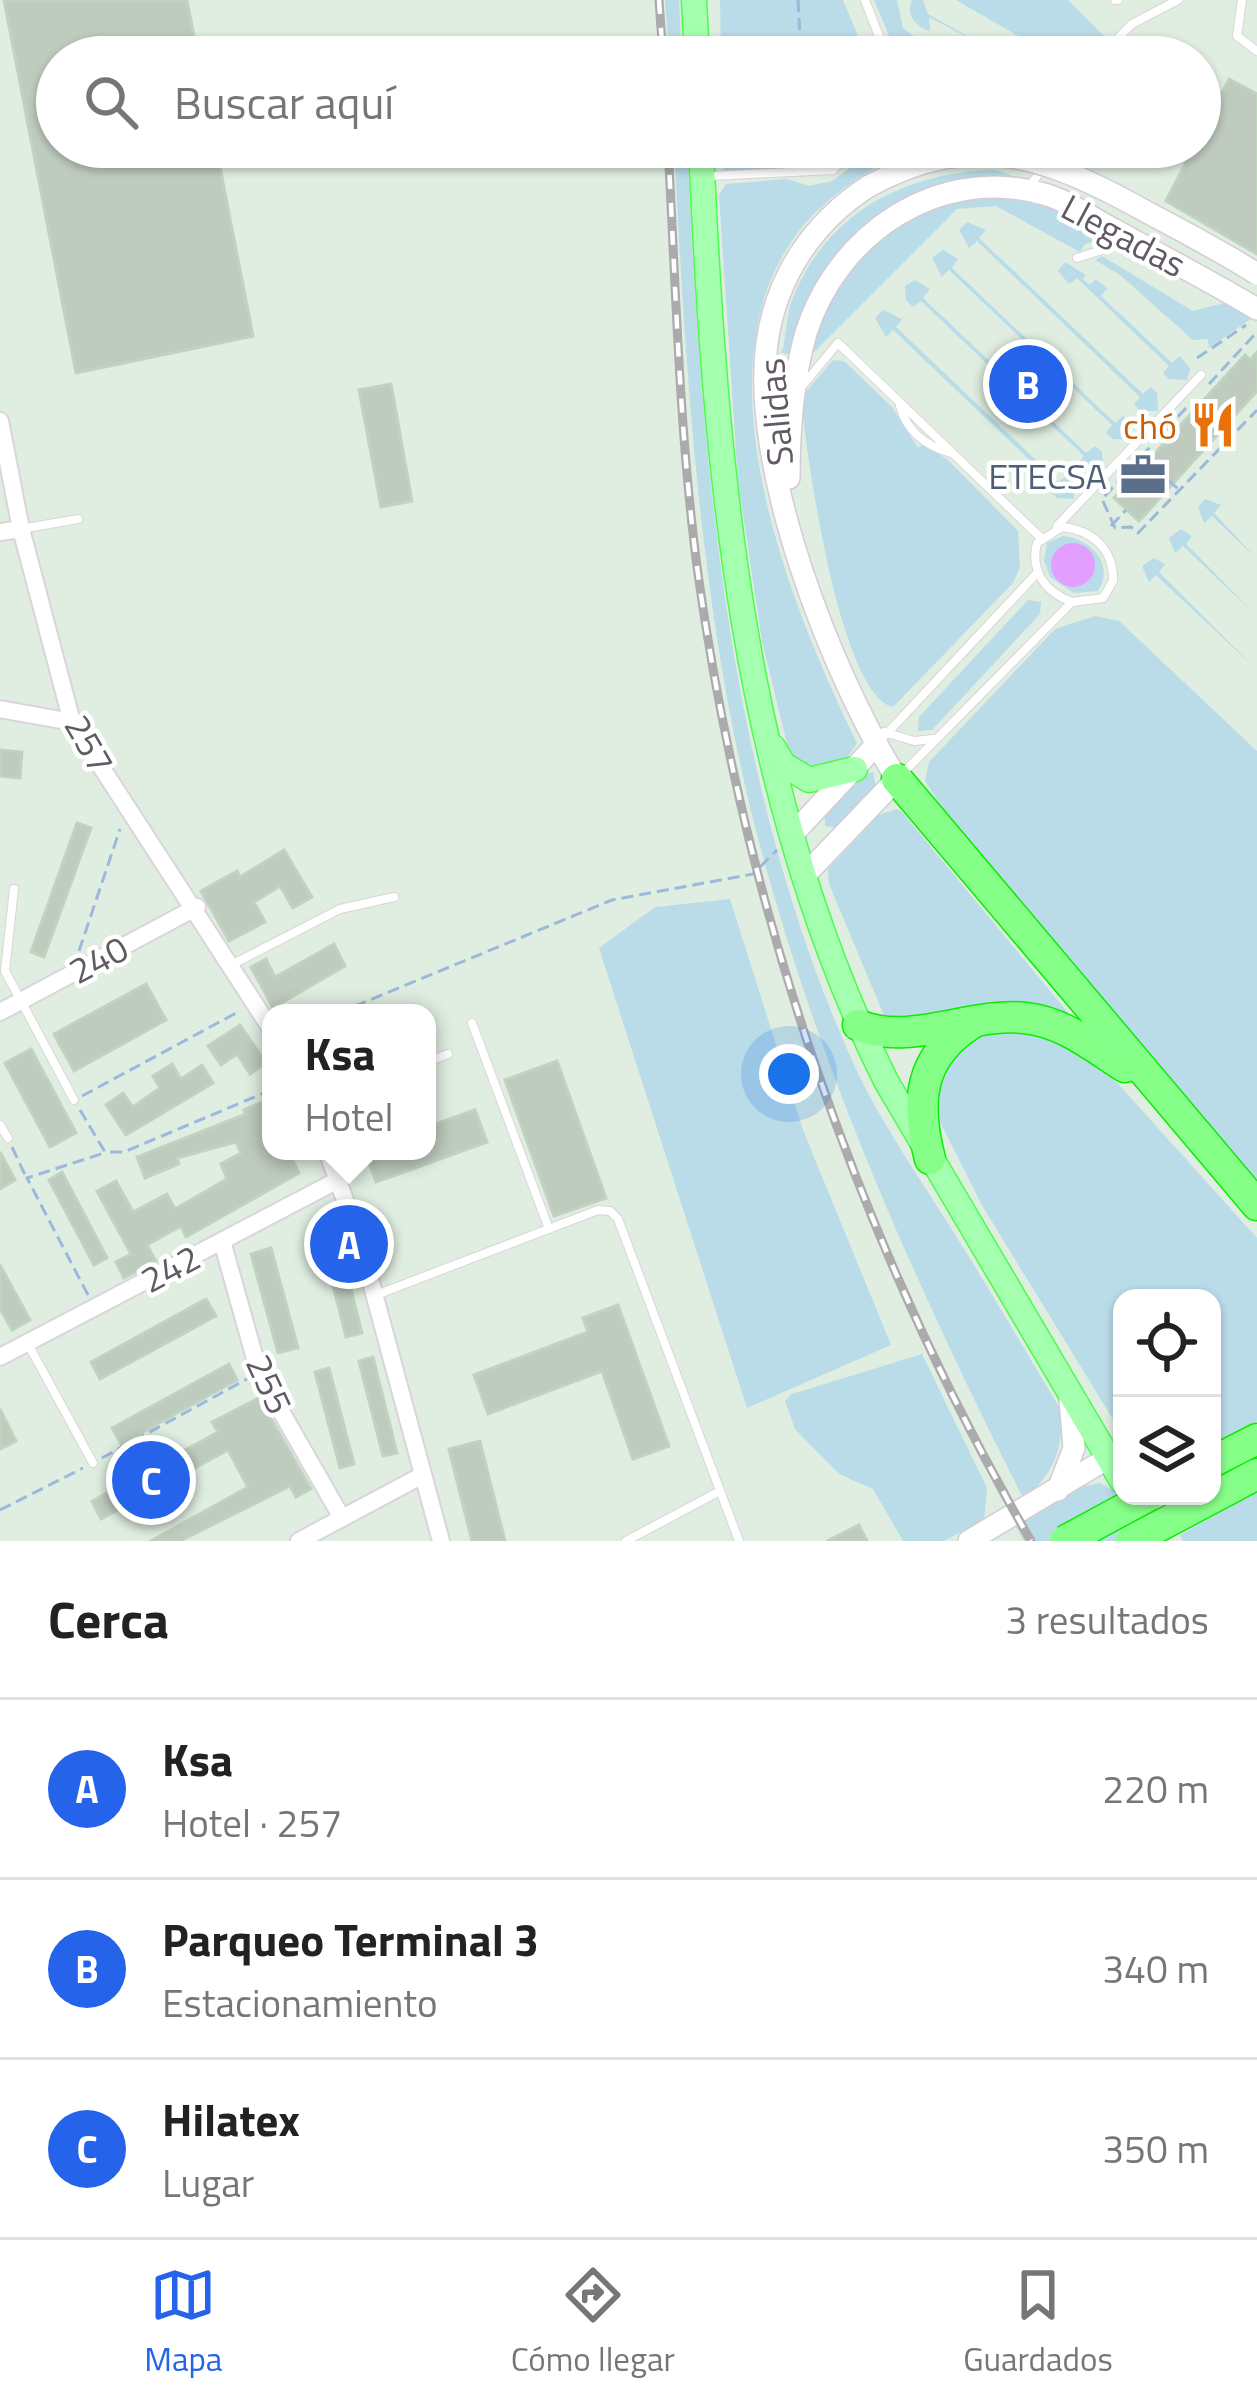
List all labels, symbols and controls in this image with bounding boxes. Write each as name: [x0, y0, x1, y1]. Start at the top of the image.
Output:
search box: [36, 36, 1221, 168]
text: Buscar aquí: [174, 68, 394, 136]
icon: search: [78, 69, 144, 135]
street label: Llegadas: [1052, 179, 1196, 291]
pin: B: [989, 339, 1067, 429]
street label: Salidas: [743, 356, 807, 468]
place label: chó: [1123, 398, 1177, 453]
restaurant icon: chó: [1188, 400, 1238, 450]
place label: ETECSA: [988, 448, 1107, 503]
office icon: ETECSA: [1118, 450, 1168, 500]
street label: 257: [51, 704, 129, 784]
street label: 240: [58, 921, 138, 997]
popup: [262, 1004, 436, 1160]
text: Ksa: [305, 1019, 375, 1087]
your location: [759, 1044, 819, 1104]
text: Hotel: [305, 1087, 393, 1146]
pin: A: [310, 1199, 388, 1289]
street label: 242: [130, 1230, 210, 1306]
map controls: [1113, 1289, 1221, 1505]
button: locate: [1113, 1289, 1221, 1397]
street label: 255: [232, 1345, 308, 1423]
button: layers: [1113, 1397, 1221, 1505]
pin: C: [112, 1435, 190, 1525]
text: Cerca: [48, 1580, 169, 1658]
text: 3 resultados: [1005, 1590, 1209, 1649]
text: Ksa: [162, 1725, 233, 1793]
text: A: [75, 1759, 99, 1818]
text: 220 m: [1102, 1759, 1209, 1818]
text: Hotel · 257: [162, 1793, 342, 1852]
text: Parqueo Terminal 3: [162, 1905, 539, 1973]
text: B: [75, 1939, 99, 1998]
text: 340 m: [1102, 1939, 1209, 1998]
text: Estacionamiento: [162, 1973, 438, 2032]
text: Hilatex: [162, 2085, 300, 2153]
text: C: [76, 2119, 98, 2178]
text: 350 m: [1102, 2119, 1209, 2178]
text: Lugar: [162, 2153, 254, 2212]
tab: Mapa: [144, 2262, 222, 2384]
tab: Cómo llegar: [511, 2262, 675, 2384]
tab: Guardados: [963, 2262, 1113, 2384]

